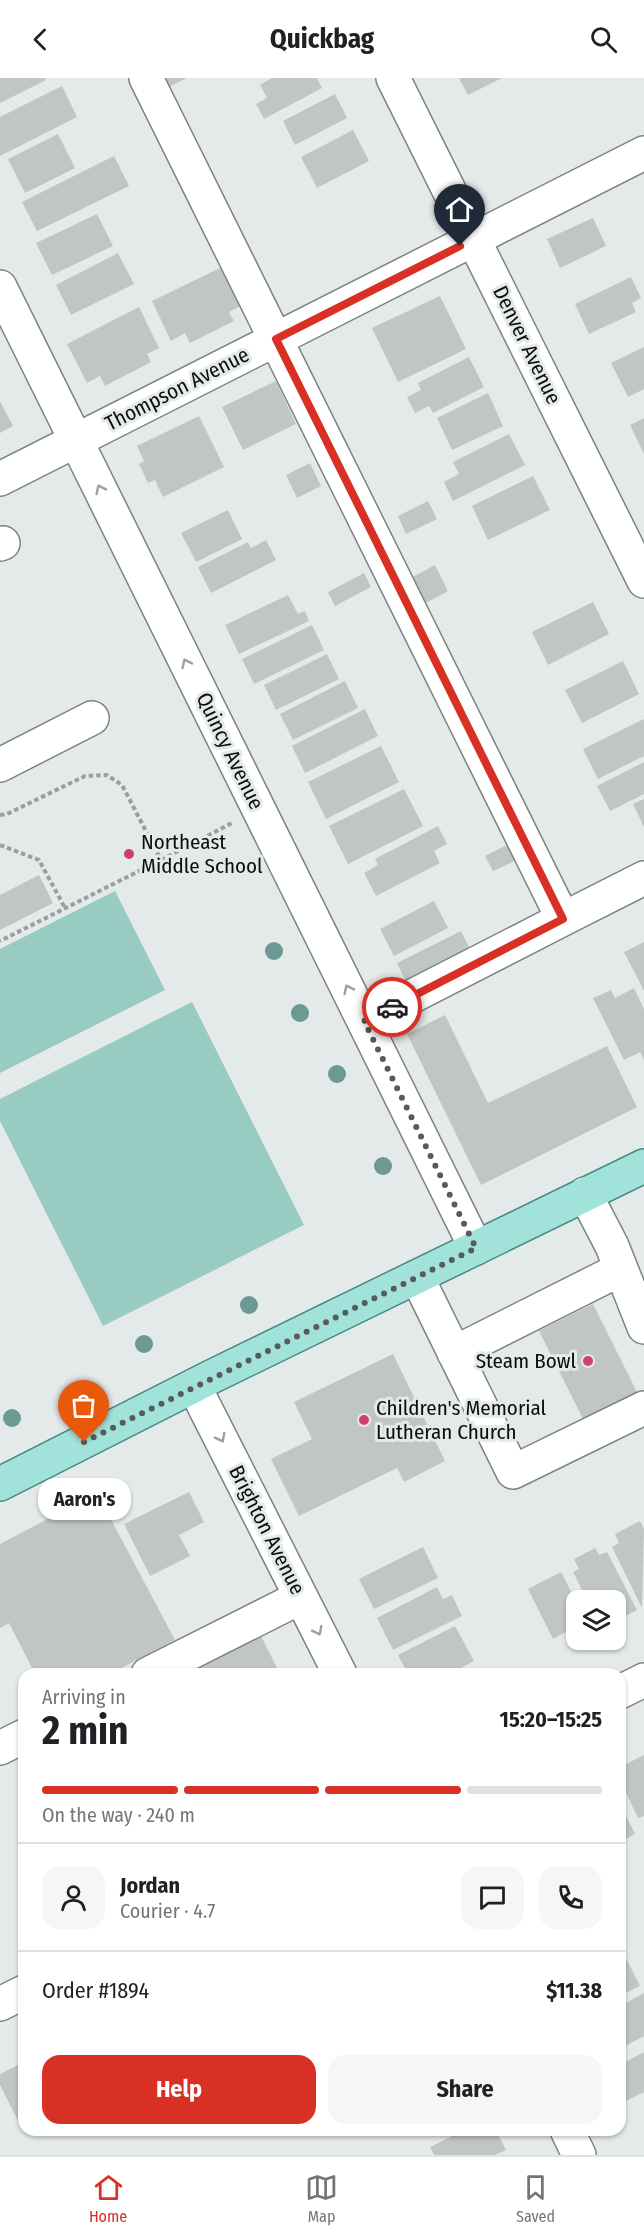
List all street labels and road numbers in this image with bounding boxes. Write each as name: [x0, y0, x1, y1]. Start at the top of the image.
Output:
street label: Denver Avenue: [487, 282, 567, 408]
street label: Thompson Avenue: [101, 341, 253, 437]
street label: Quincy Avenue: [190, 688, 270, 814]
street label: Brighton Avenue: [223, 1461, 311, 1599]

